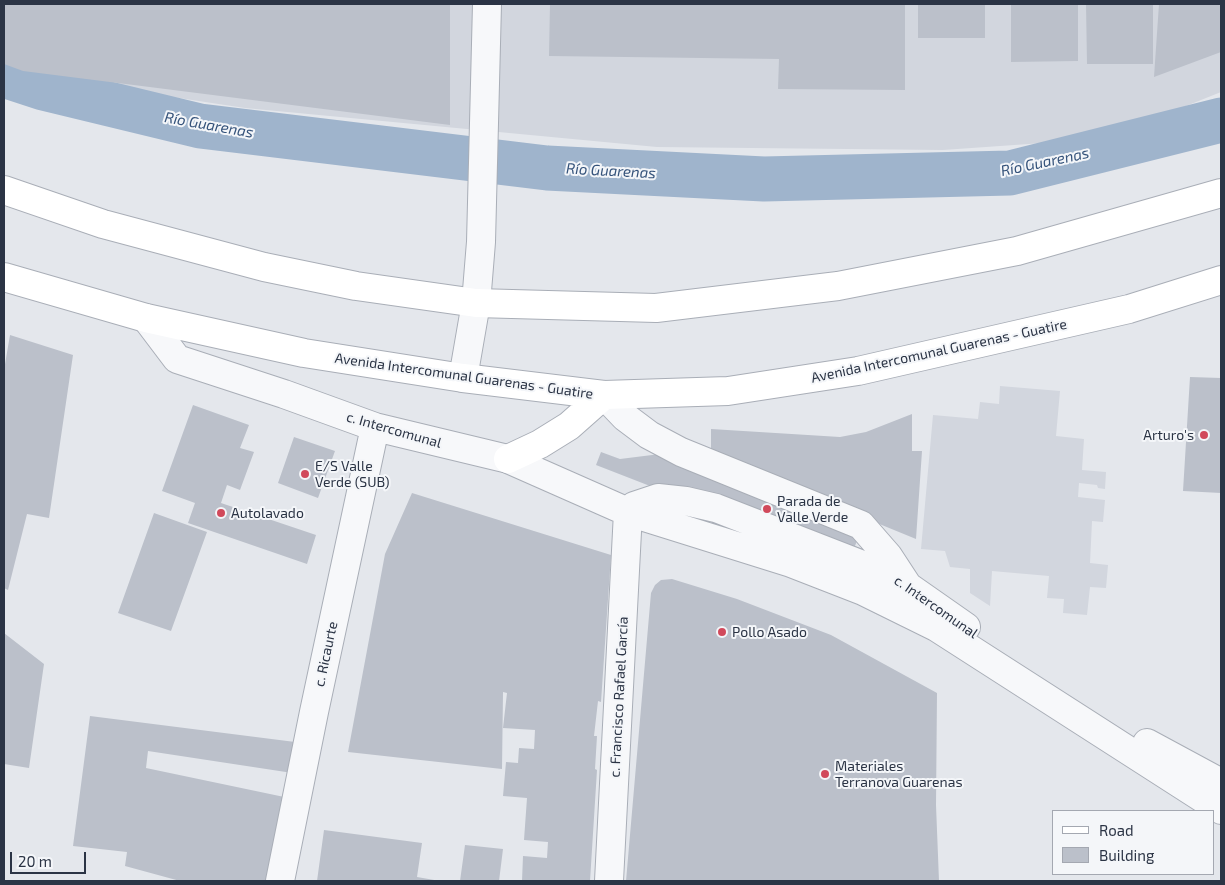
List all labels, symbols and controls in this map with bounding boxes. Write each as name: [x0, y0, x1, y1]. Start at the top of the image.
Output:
water label: Río Guarenas: [163, 108, 255, 142]
water label: Río Guarenas: [999, 144, 1091, 180]
water label: Río Guarenas: [566, 160, 656, 182]
street label: Avenida Intercomunal Guarenas - Guatire: [810, 316, 1068, 386]
street label: Avenida Intercomunal Guarenas - Guatire: [334, 350, 594, 402]
street label: c. Intercomunal: [345, 408, 443, 452]
place label: Arturo's: [1143, 427, 1194, 443]
marker: Arturo's: [1198, 429, 1210, 441]
place label: E/S Valle Verde (SUB): [315, 458, 390, 491]
marker: E/S Valle Verde (SUB): [299, 468, 311, 480]
place label: Parada de Valle Verde: [777, 493, 848, 526]
marker: Parada de Valle Verde: [761, 503, 773, 515]
place label: Autolavado: [231, 505, 304, 521]
marker: Autolavado: [215, 507, 227, 519]
street label: c. Intercomunal: [891, 572, 981, 642]
street label: c. Francisco Rafael García: [606, 616, 632, 778]
street label: c. Ricaurte: [311, 620, 341, 688]
place label: Pollo Asado: [732, 624, 807, 640]
marker: Pollo Asado: [716, 626, 728, 638]
place label: Materiales Terranova Guarenas: [835, 758, 962, 790]
marker: Materiales Terranova Guarenas: [819, 768, 831, 780]
legend: [1052, 810, 1215, 875]
text: Road: [1099, 821, 1134, 839]
scale bar: [12, 842, 89, 874]
text: Building: [1099, 846, 1154, 864]
text: 20 m: [18, 852, 52, 870]

